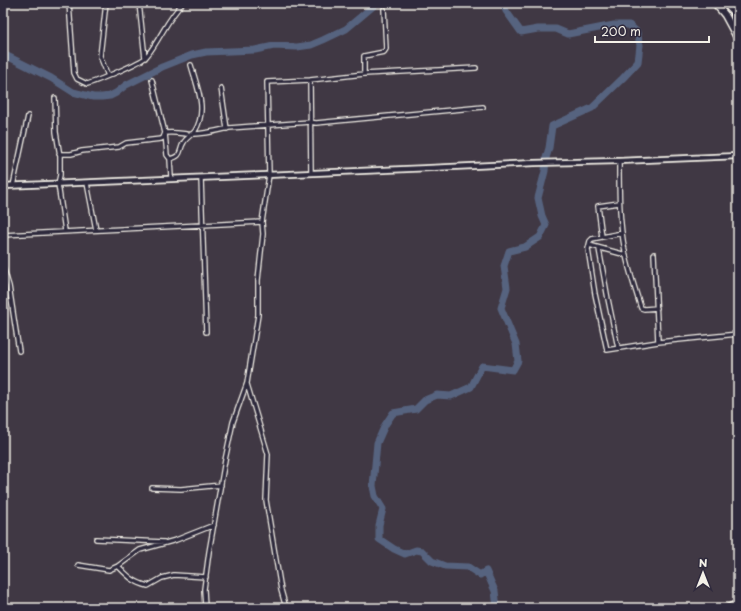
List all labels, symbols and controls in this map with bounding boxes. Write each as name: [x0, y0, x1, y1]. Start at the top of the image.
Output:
scale bar: [595, 18, 709, 44]
text: 200 m: [601, 22, 641, 40]
north arrow: [683, 553, 723, 593]
text: N: [699, 554, 708, 571]

